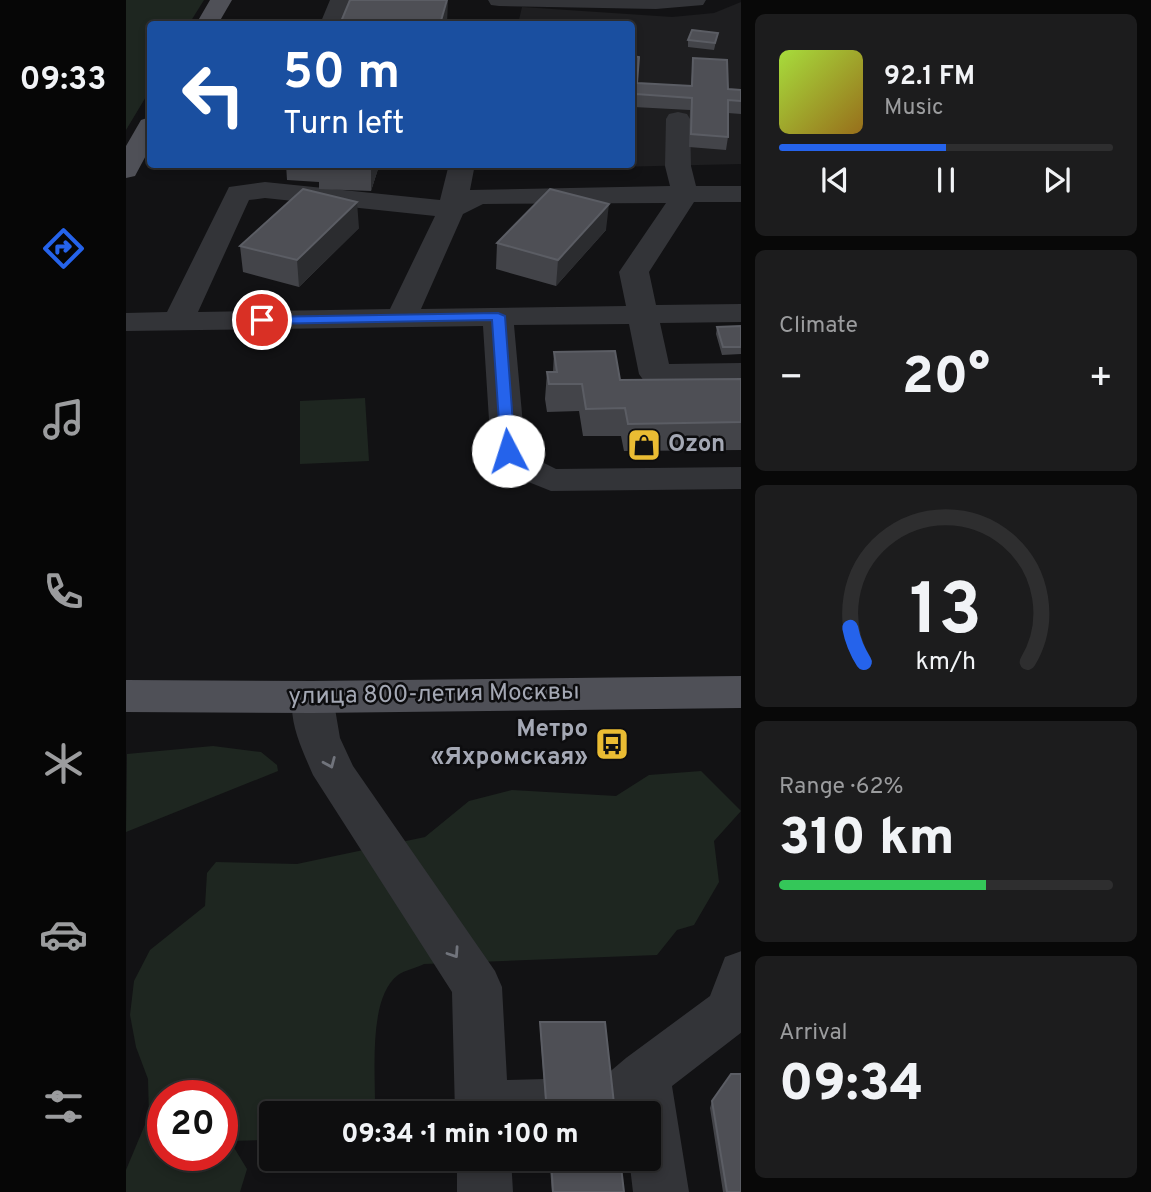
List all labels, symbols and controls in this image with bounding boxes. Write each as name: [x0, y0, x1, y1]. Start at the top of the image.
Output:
text: 50 m: [283, 44, 400, 106]
icon: left: [168, 49, 259, 140]
text: 09:33: [20, 61, 106, 101]
text: 92.1 FM: [884, 61, 975, 94]
text: Music: [884, 94, 944, 123]
text: Turn left: [283, 105, 404, 145]
icon: previous: [816, 161, 854, 199]
icon: pause: [927, 161, 965, 199]
icon: next: [1038, 161, 1076, 199]
icon: directions: [39, 224, 88, 273]
pin: [232, 290, 292, 350]
icon: arrive: [243, 301, 281, 339]
text: Climate: [779, 312, 858, 341]
text: 20°: [902, 346, 990, 412]
text: −: [779, 355, 804, 404]
text: +: [1088, 355, 1113, 404]
icon: music: [39, 395, 88, 444]
position arrow: [471, 414, 545, 488]
shop icon: Ozon: [625, 426, 663, 464]
place label: Ozon: [668, 430, 725, 460]
icon: phone: [39, 567, 88, 616]
text: 13: [910, 568, 982, 660]
text: km/h: [916, 647, 976, 679]
street label: улица 800-летия Москвы: [288, 677, 580, 713]
place label: Метро «Яхромская»: [431, 715, 588, 773]
bus stop icon: Метро «Яхромская»: [593, 725, 631, 763]
icon: climate: [39, 739, 88, 788]
one-way arrow: [322, 755, 336, 768]
text: Range · 62%: [779, 773, 904, 802]
text: 310 km: [779, 807, 955, 873]
icon: car: [39, 910, 88, 959]
one-way arrow: [446, 945, 458, 958]
text: Arrival: [779, 1019, 848, 1048]
text: 09:34: [779, 1053, 924, 1119]
speed limit sign: 20: [147, 1080, 238, 1171]
icon: filters: [39, 1082, 88, 1131]
text: 09:34 · 1 min · 100 m: [341, 1119, 579, 1152]

